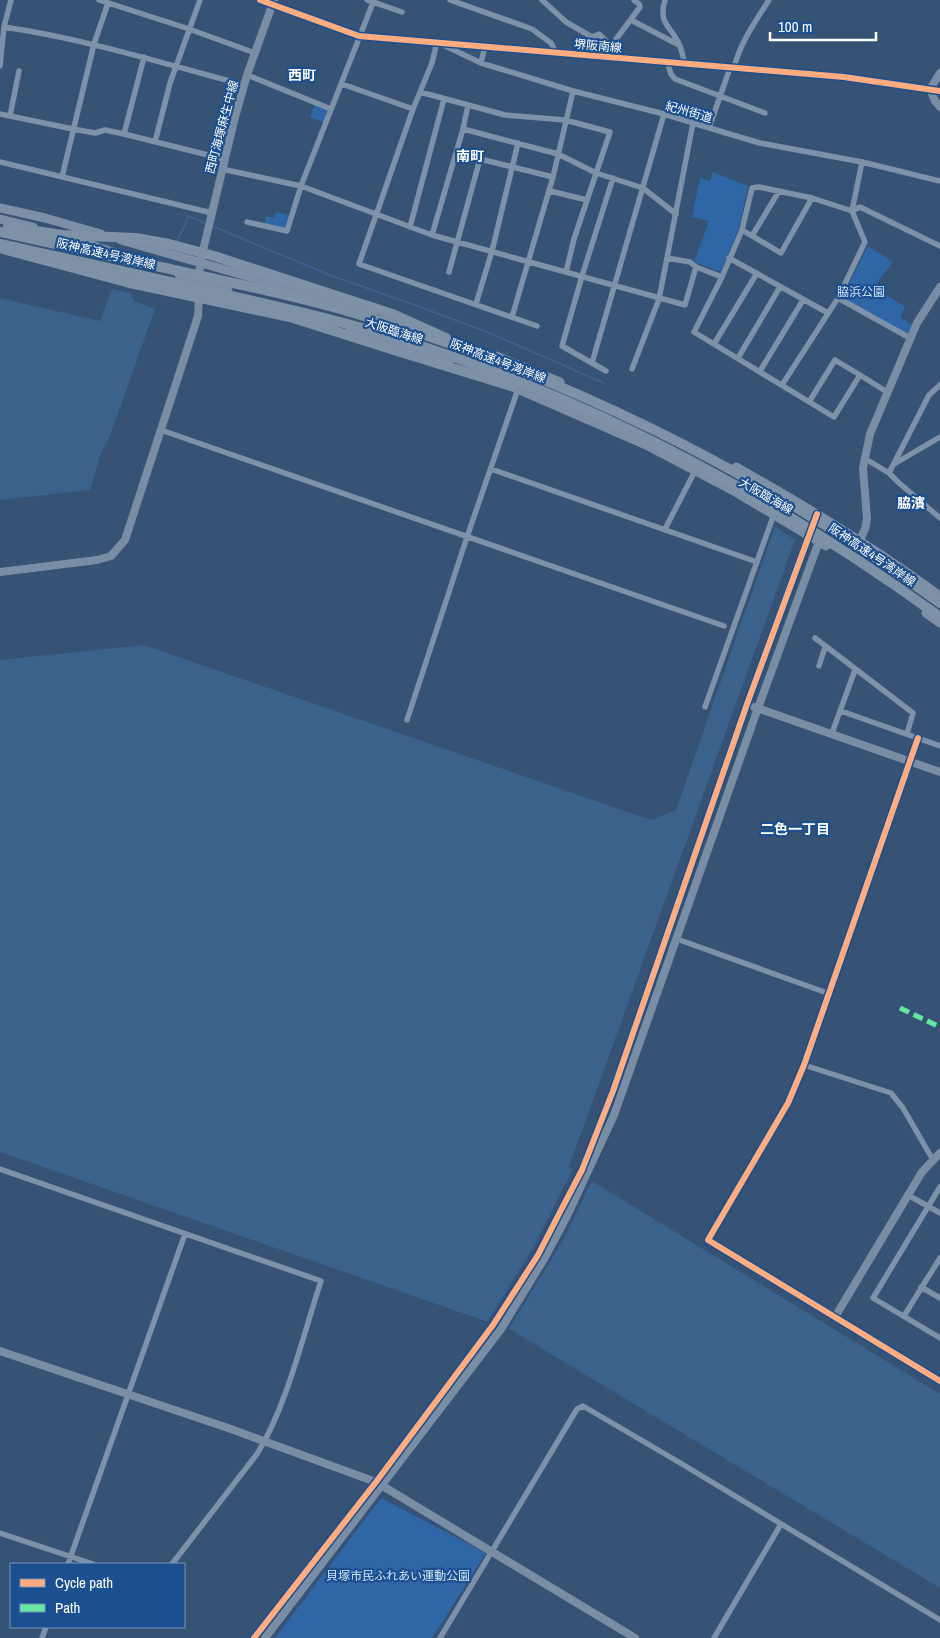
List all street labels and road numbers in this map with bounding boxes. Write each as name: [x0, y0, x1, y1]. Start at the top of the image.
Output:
street label: 堺阪南線: [573, 36, 623, 56]
street label: 西町海塚麻生中線: [202, 79, 242, 175]
street label: 紀州街道: [664, 98, 714, 126]
street label: 阪神高速4号湾岸線: [55, 235, 157, 273]
street label: 大阪臨海線: [363, 314, 425, 348]
street label: 阪神高速4号湾岸線: [448, 335, 548, 387]
street label: 大阪臨海線: [736, 474, 796, 518]
street label: 阪神高速4号湾岸線: [825, 520, 919, 590]

